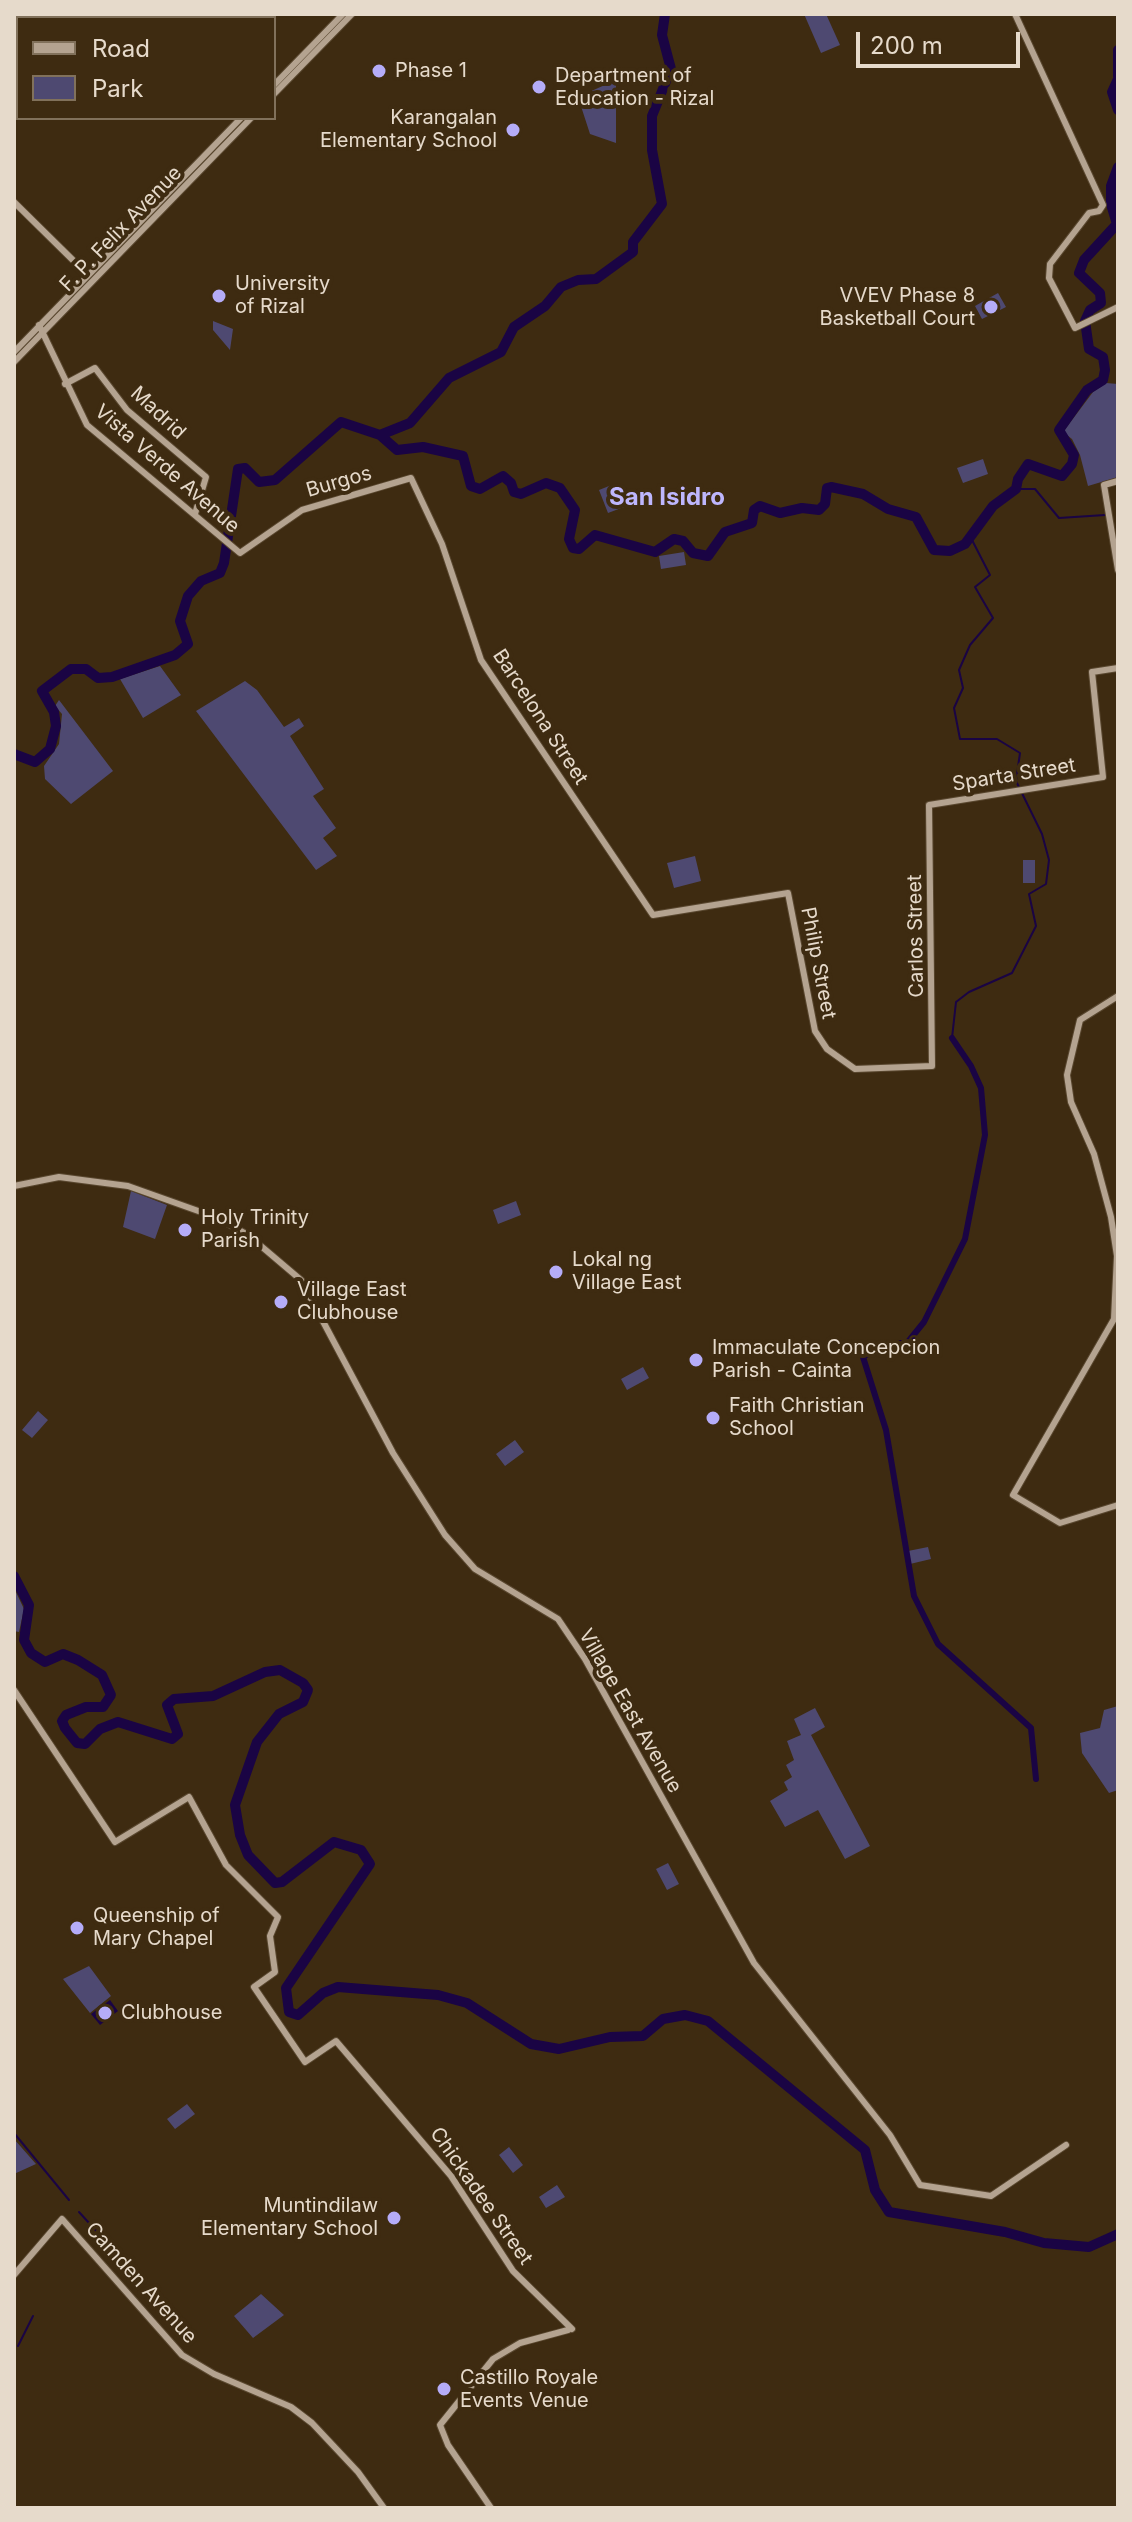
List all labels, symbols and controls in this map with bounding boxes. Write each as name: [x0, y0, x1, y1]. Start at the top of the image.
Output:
legend: [16, 16, 276, 120]
scale bar: [860, 16, 1024, 66]
text: 200 m: [870, 31, 943, 60]
text: Road: [92, 34, 150, 63]
place label: Phase 1: [395, 59, 467, 83]
marker: Phase 1: [370, 62, 388, 80]
place label: Department of Education - Rizal: [555, 64, 714, 111]
text: Park: [92, 74, 143, 103]
marker: Department of Education - Rizal: [530, 78, 548, 96]
place label: Karangalan Elementary School: [320, 106, 497, 153]
marker: Karangalan Elementary School: [504, 121, 522, 139]
street label: F. P. Felix Avenue: [55, 161, 187, 297]
place label: University of Rizal: [235, 272, 330, 319]
place label: VVEV Phase 8 Basketball Court: [820, 284, 975, 331]
marker: University of Rizal: [210, 287, 228, 305]
marker: VVEV Phase 8 Basketball Court: [982, 298, 1000, 316]
street label: Madrid: [126, 382, 190, 444]
street label: Vista Verde Avenue: [90, 400, 244, 538]
street label: Burgos: [304, 461, 374, 503]
district label: San Isidro: [609, 484, 725, 512]
street label: Barcelona Street: [487, 645, 593, 789]
street label: Sparta Street: [951, 753, 1077, 797]
street label: Carlos Street: [903, 874, 929, 998]
street label: Philip Street: [795, 905, 841, 1021]
place label: Holy Trinity Parish: [201, 1206, 309, 1253]
marker: Holy Trinity Parish: [176, 1221, 194, 1239]
place label: Lokal ng Village East: [572, 1248, 681, 1295]
marker: Lokal ng Village East: [547, 1263, 565, 1281]
place label: Village East Clubhouse: [297, 1278, 406, 1325]
marker: Village East Clubhouse: [272, 1293, 290, 1311]
place label: Immaculate Concepcion Parish - Cainta: [712, 1336, 940, 1383]
marker: Immaculate Concepcion Parish - Cainta: [687, 1351, 705, 1369]
place label: Faith Christian School: [729, 1394, 864, 1441]
marker: Faith Christian School: [704, 1409, 722, 1427]
street label: Village East Avenue: [573, 1625, 687, 1797]
place label: Queenship of Mary Chapel: [93, 1904, 220, 1951]
marker: Queenship of Mary Chapel: [68, 1919, 86, 1937]
place label: Clubhouse: [121, 2001, 222, 2025]
marker: Clubhouse: [96, 2004, 114, 2022]
street label: Chickadee Street: [425, 2123, 537, 2269]
place label: Muntindilaw Elementary School: [201, 2194, 378, 2241]
marker: Muntindilaw Elementary School: [385, 2209, 403, 2227]
street label: Camden Avenue: [80, 2217, 202, 2349]
place label: Castillo Royale Events Venue: [460, 2366, 598, 2413]
marker: Castillo Royale Events Venue: [435, 2380, 453, 2398]

